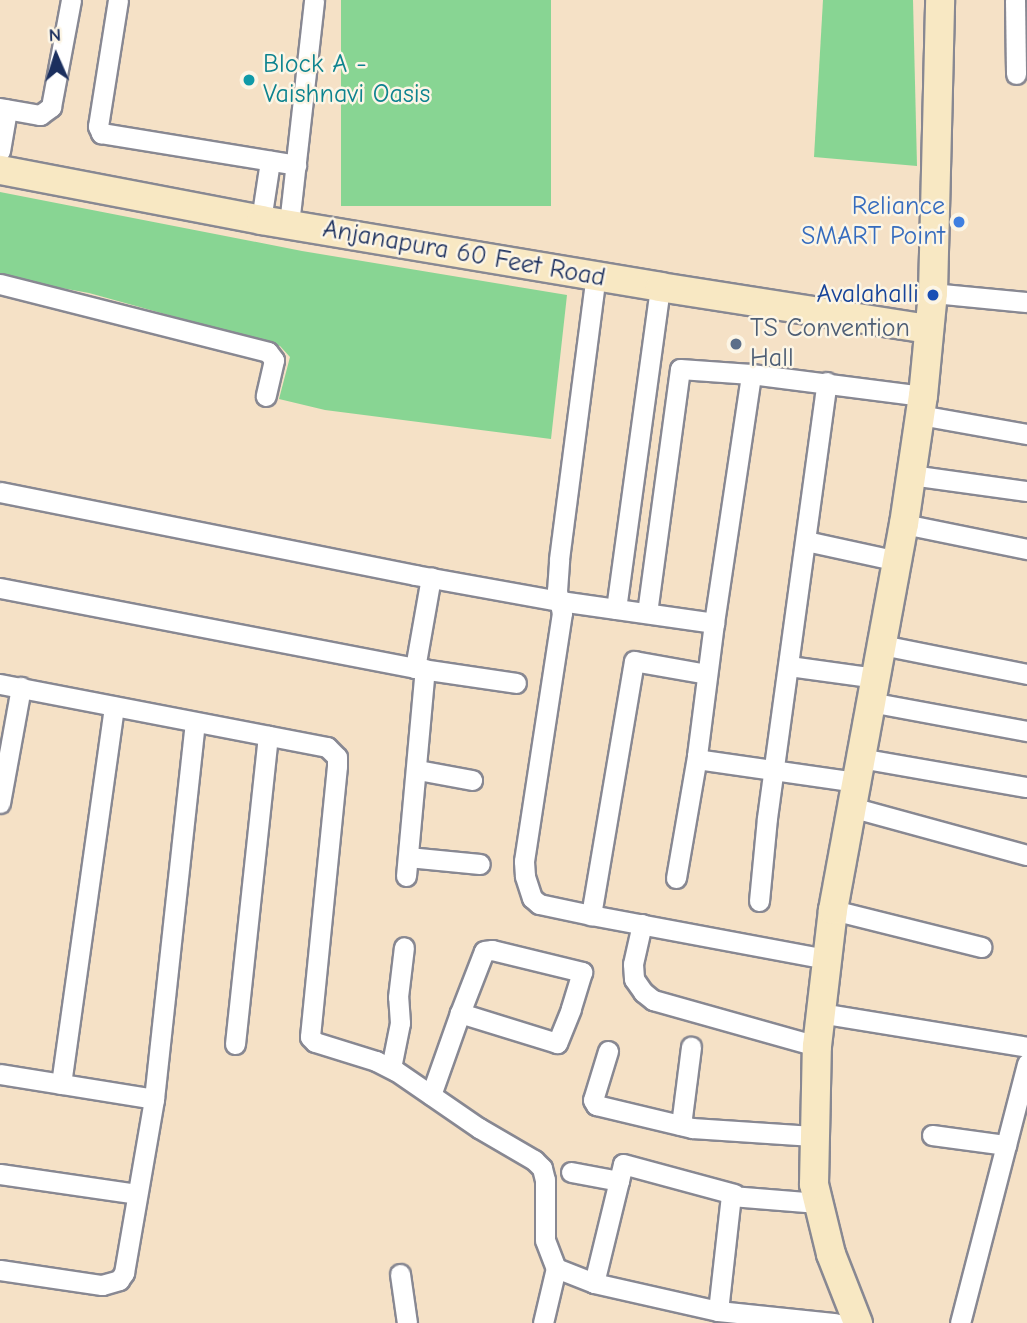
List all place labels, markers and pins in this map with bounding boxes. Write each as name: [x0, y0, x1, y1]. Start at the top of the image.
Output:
place label: Block A - Vaishnavi Oasis: [263, 49, 430, 110]
marker: Block A - Vaishnavi Oasis: [241, 72, 257, 88]
place label: Reliance SMART Point: [801, 191, 945, 252]
marker: Reliance SMART Point: [951, 214, 967, 230]
place label: Avalahalli: [816, 279, 919, 311]
marker: Avalahalli: [925, 287, 941, 303]
place label: TS Convention Hall: [750, 313, 910, 374]
marker: TS Convention Hall: [728, 336, 744, 352]

